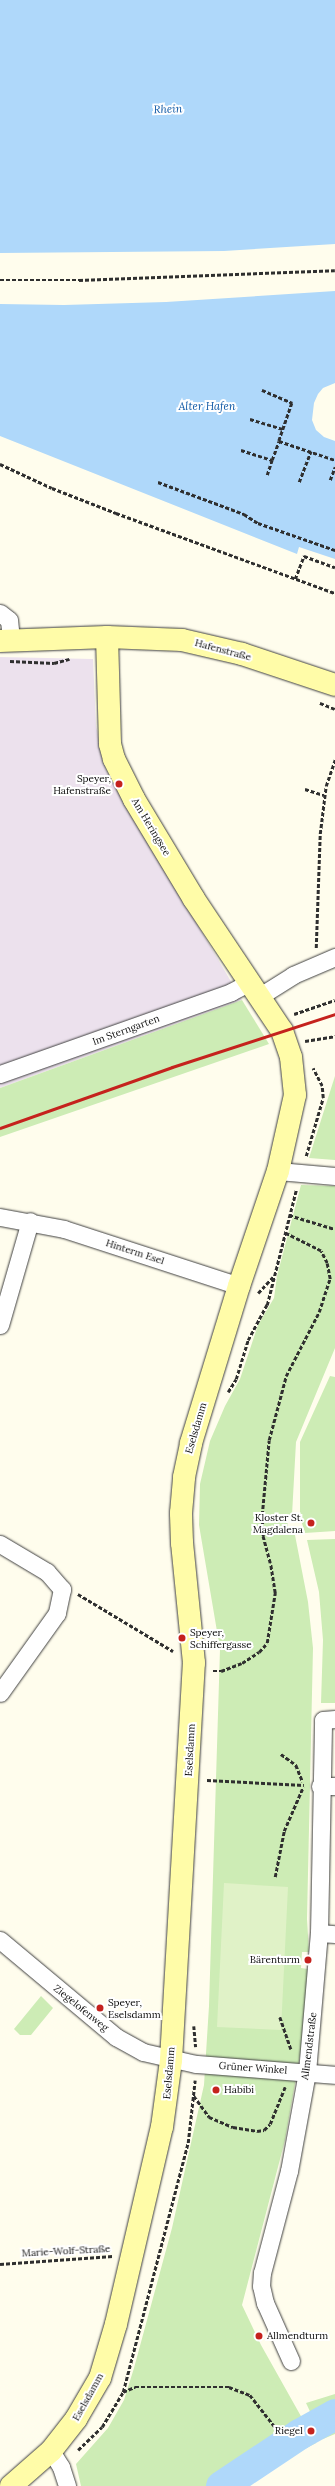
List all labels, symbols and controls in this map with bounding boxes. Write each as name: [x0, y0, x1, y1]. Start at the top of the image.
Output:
water label: Rhein: [153, 102, 183, 116]
water label: Alter Hafen: [179, 399, 235, 413]
street label: Hafenstraße: [194, 637, 252, 663]
place label: Speyer, Hafenstraße: [53, 772, 111, 796]
marker: Speyer, Hafenstraße: [114, 779, 124, 789]
street label: Am Heringsee: [129, 796, 173, 858]
street label: Im Sterngarten: [91, 1012, 161, 1048]
street label: Hinterm Esel: [104, 1237, 166, 1267]
street label: Eselsdamm: [183, 1401, 209, 1455]
place label: Kloster St. Magdalena: [253, 1511, 303, 1534]
marker: Kloster St. Magdalena: [306, 1518, 316, 1528]
place label: Speyer, Schiffergasse: [190, 1626, 252, 1650]
marker: Speyer, Schiffergasse: [177, 1633, 187, 1643]
street label: Eselsdamm: [183, 1723, 197, 1777]
place label: Bärenturm: [250, 1954, 300, 1966]
marker: Bärenturm: [303, 1955, 313, 1965]
street label: Ziegelofenweg: [51, 1982, 111, 2034]
place label: Speyer, Eselsdamm: [108, 1996, 161, 2020]
marker: Speyer, Eselsdamm: [95, 2003, 105, 2013]
street label: Allmendstraße: [299, 2011, 319, 2081]
street label: Eselsdamm: [161, 2046, 177, 2100]
street label: Grüner Winkel: [218, 2060, 288, 2076]
place label: Habibi: [224, 2084, 254, 2096]
marker: Habibi: [211, 2085, 221, 2095]
street label: Marie-Wolf-Straße: [21, 2243, 111, 2259]
place label: Allmendturm: [267, 2330, 328, 2342]
marker: Allmendturm: [254, 2331, 264, 2341]
street label: Eselsdamm: [70, 2371, 106, 2423]
place label: Riegel: [275, 2425, 303, 2437]
marker: Riegel: [306, 2426, 316, 2436]

